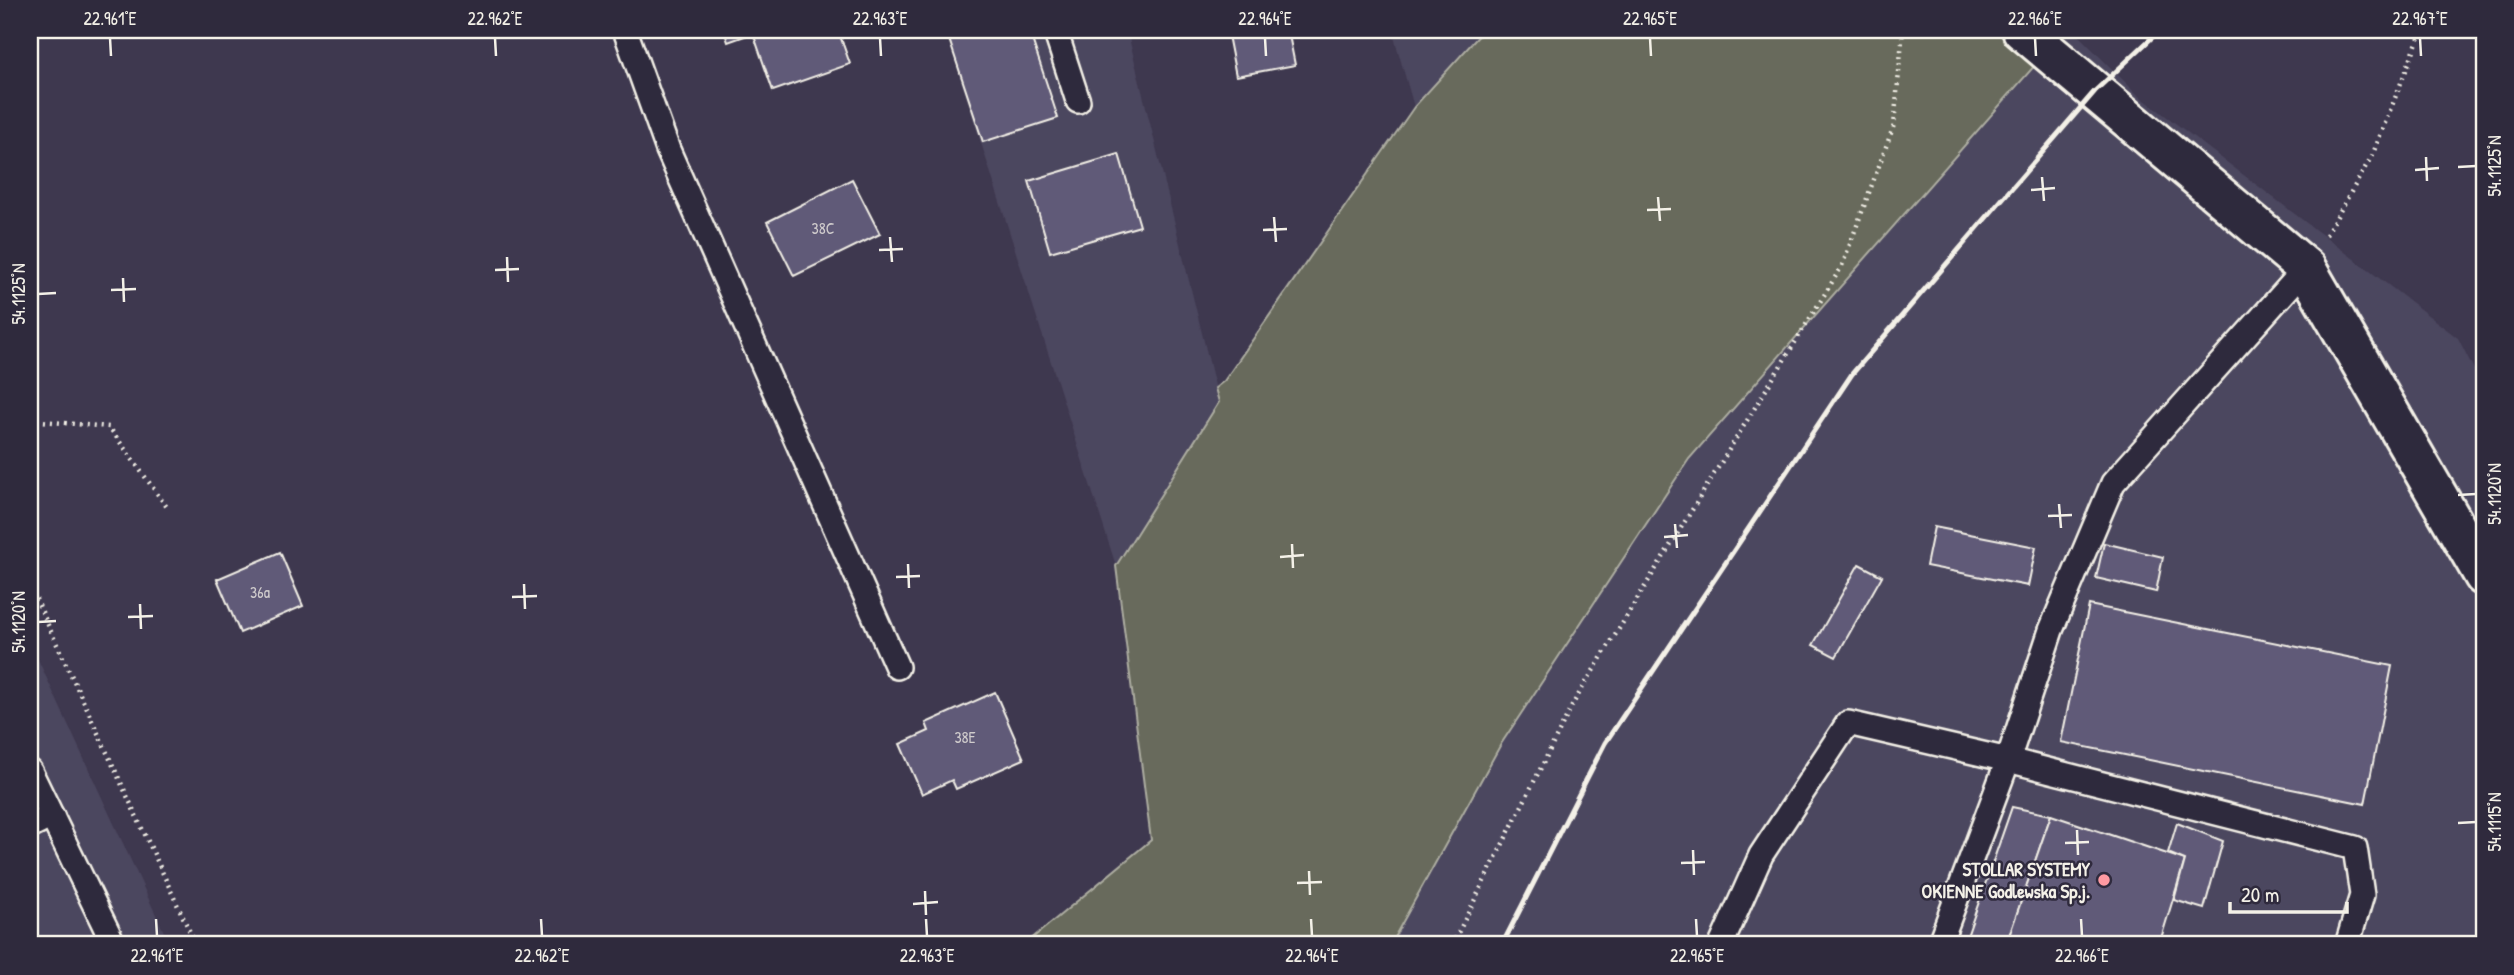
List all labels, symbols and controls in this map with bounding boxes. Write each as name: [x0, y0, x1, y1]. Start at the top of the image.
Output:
text: 22.961°E: [83, 6, 137, 31]
text: 22.962°E: [467, 6, 523, 31]
text: 22.963°E: [853, 6, 907, 31]
text: 22.964°E: [1238, 6, 1292, 31]
text: 22.965°E: [1623, 6, 1677, 31]
text: 22.966°E: [2008, 6, 2062, 31]
text: 22.967°E: [2392, 6, 2448, 31]
text: 54.1125°N: [2482, 135, 2507, 197]
house number: 38C: [812, 217, 835, 239]
text: 54.1125°N: [6, 263, 31, 325]
text: 54.1120°N: [2482, 463, 2507, 525]
house number: 36a: [250, 581, 270, 603]
text: 54.1120°N: [6, 591, 31, 653]
house number: 38E: [954, 726, 976, 748]
text: 54.1115°N: [2482, 792, 2507, 852]
place label: STOLLAR SYSTEMY OKIENNE Godlewska Sp.j.: [1922, 856, 2091, 905]
scale bar: [2230, 870, 2348, 914]
marker: STOLLAR SYSTEMY OKIENNE Godlewska Sp.j.: [2096, 872, 2112, 888]
text: 20 m: [2241, 880, 2279, 909]
text: 22.961°E: [130, 943, 184, 968]
text: 22.962°E: [514, 943, 570, 968]
text: 22.963°E: [900, 943, 954, 968]
text: 22.964°E: [1285, 943, 1339, 968]
text: 22.965°E: [1670, 943, 1724, 968]
text: 22.966°E: [2055, 943, 2109, 968]

